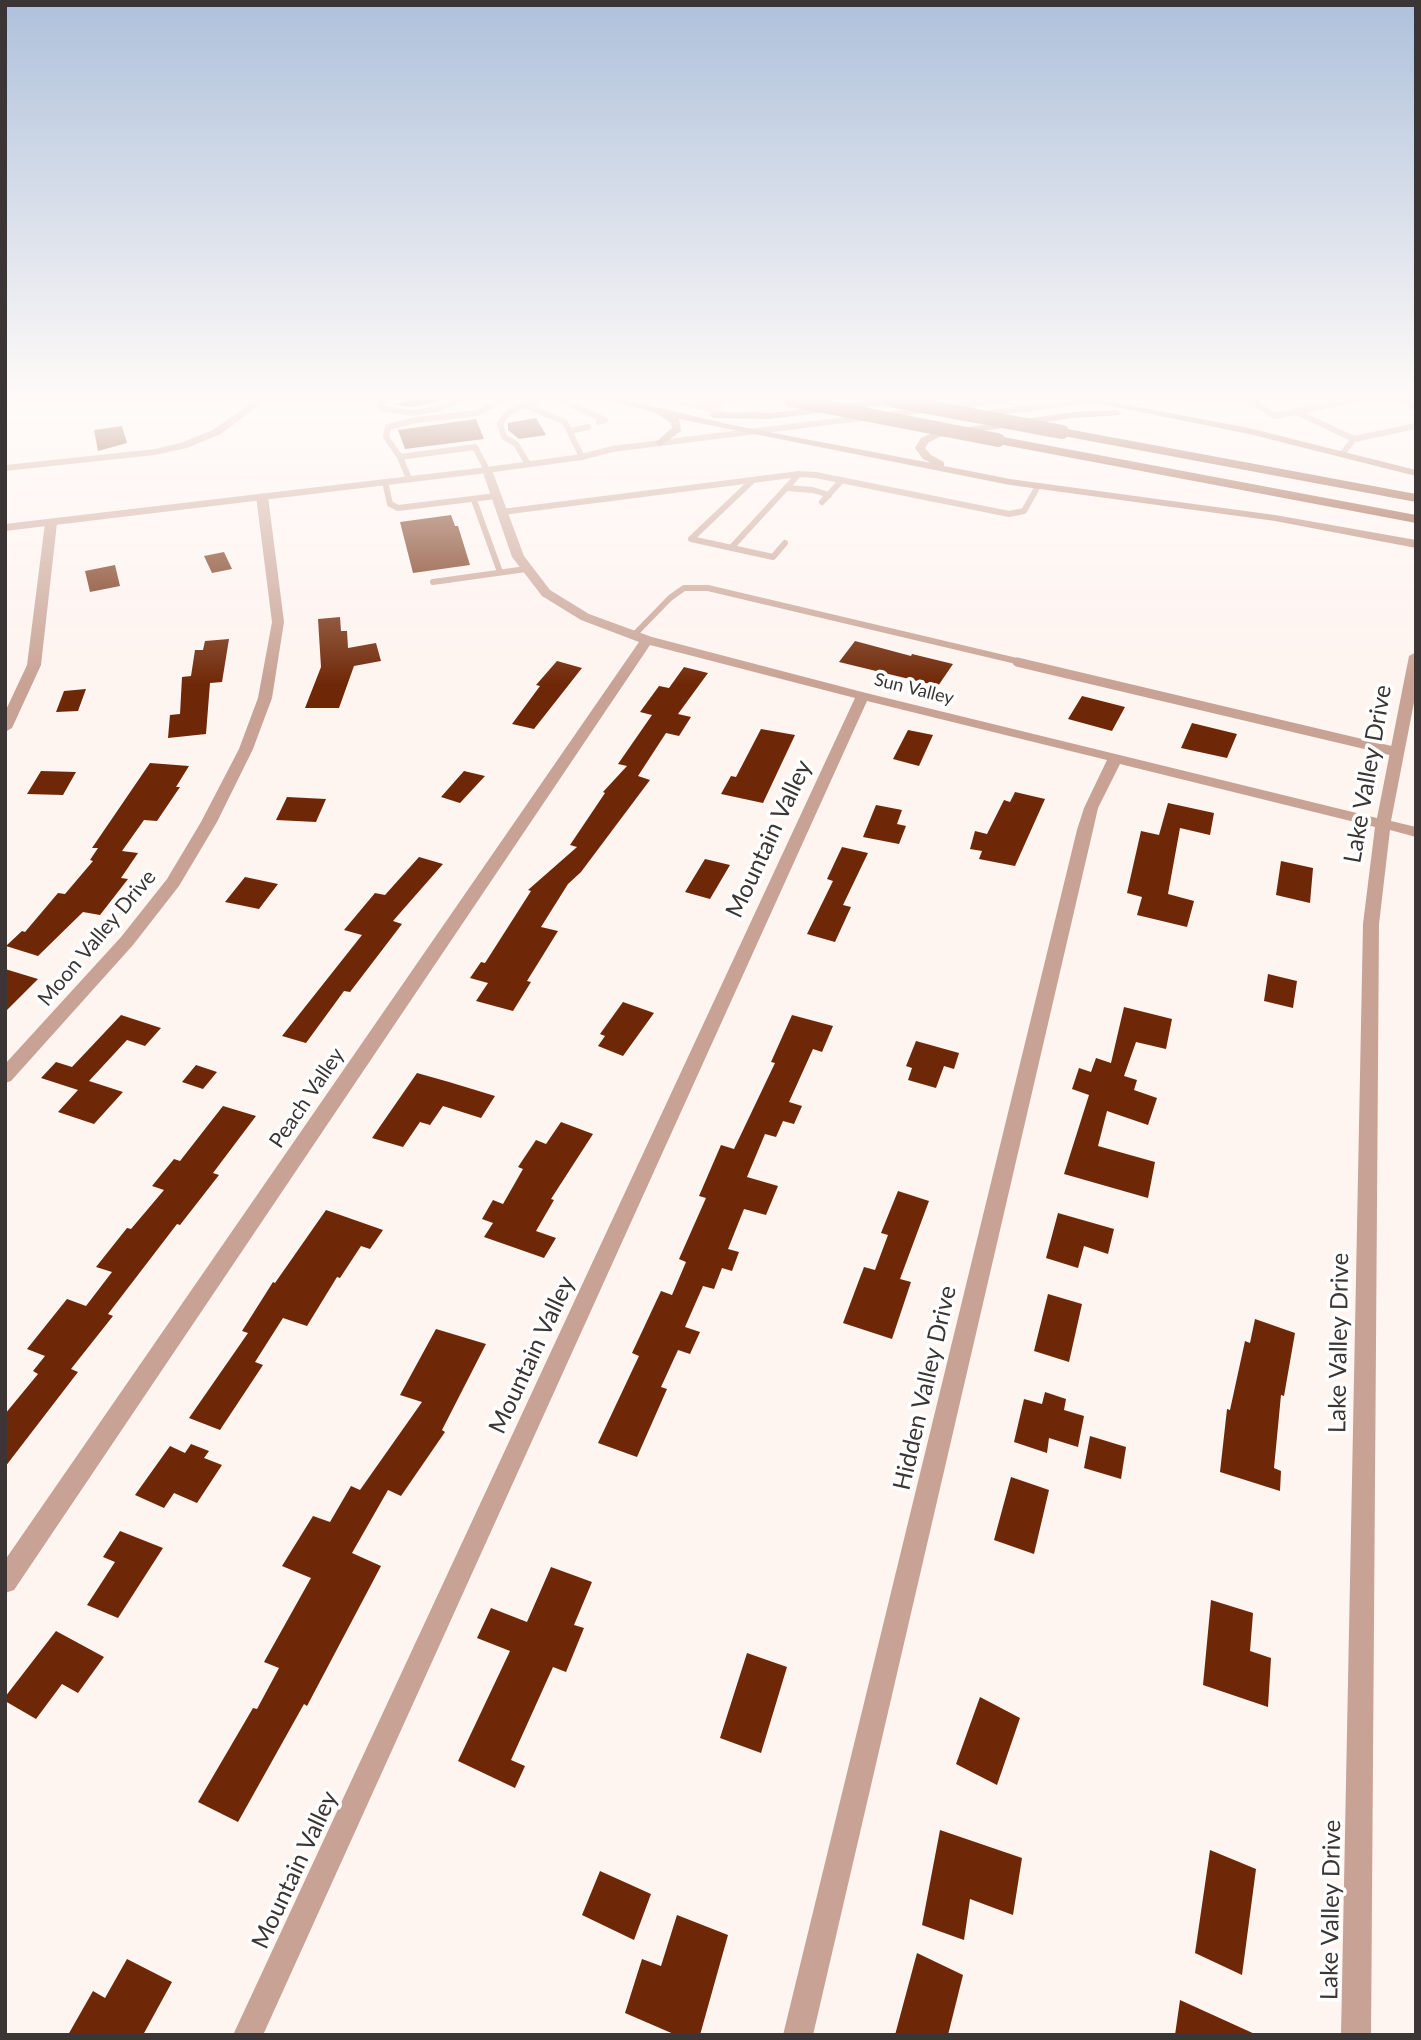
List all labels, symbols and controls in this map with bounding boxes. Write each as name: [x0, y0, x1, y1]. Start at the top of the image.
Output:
street label: Sun Valley: [872, 669, 956, 709]
street label: Lake Valley Drive: [1338, 683, 1398, 865]
street label: Mountain Valley: [720, 756, 818, 922]
street label: Moon Valley Drive: [33, 865, 161, 1011]
street label: Peach Valley: [264, 1043, 350, 1153]
street label: Lake Valley Drive: [1323, 1253, 1355, 1433]
street label: Mountain Valley: [483, 1272, 581, 1438]
street label: Hidden Valley Drive: [887, 1283, 963, 1493]
street label: Mountain Valley: [246, 1787, 344, 1953]
street label: Lake Valley Drive: [1315, 1820, 1347, 2000]

